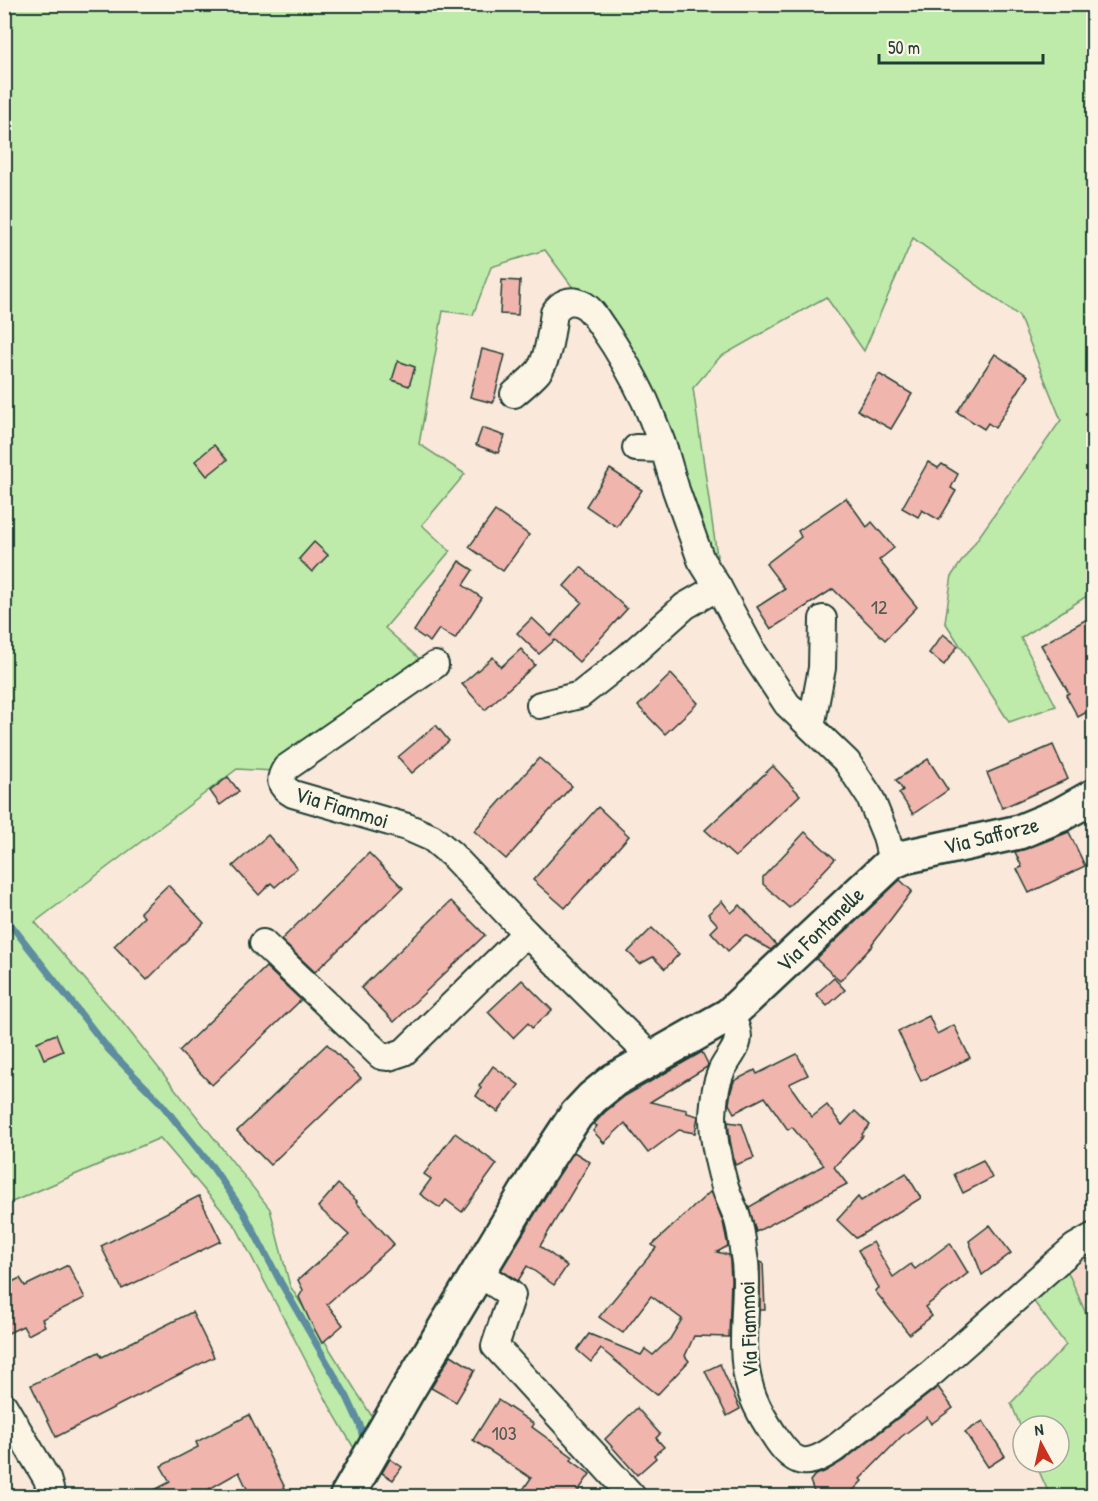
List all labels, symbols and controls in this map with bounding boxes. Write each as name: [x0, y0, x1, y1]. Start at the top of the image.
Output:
scale bar: [879, 27, 1042, 65]
text: 50 m: [888, 35, 920, 60]
house number: 12: [871, 593, 888, 620]
street label: Via Fiammoi: [291, 779, 393, 835]
street label: Via Safforze: [940, 809, 1042, 861]
street label: Via Fontanelle: [770, 879, 871, 978]
street label: Via Fiammoi: [731, 1280, 765, 1378]
north arrow: [1011, 1414, 1071, 1474]
text: N: [1033, 1418, 1045, 1441]
house number: 103: [491, 1419, 517, 1446]

